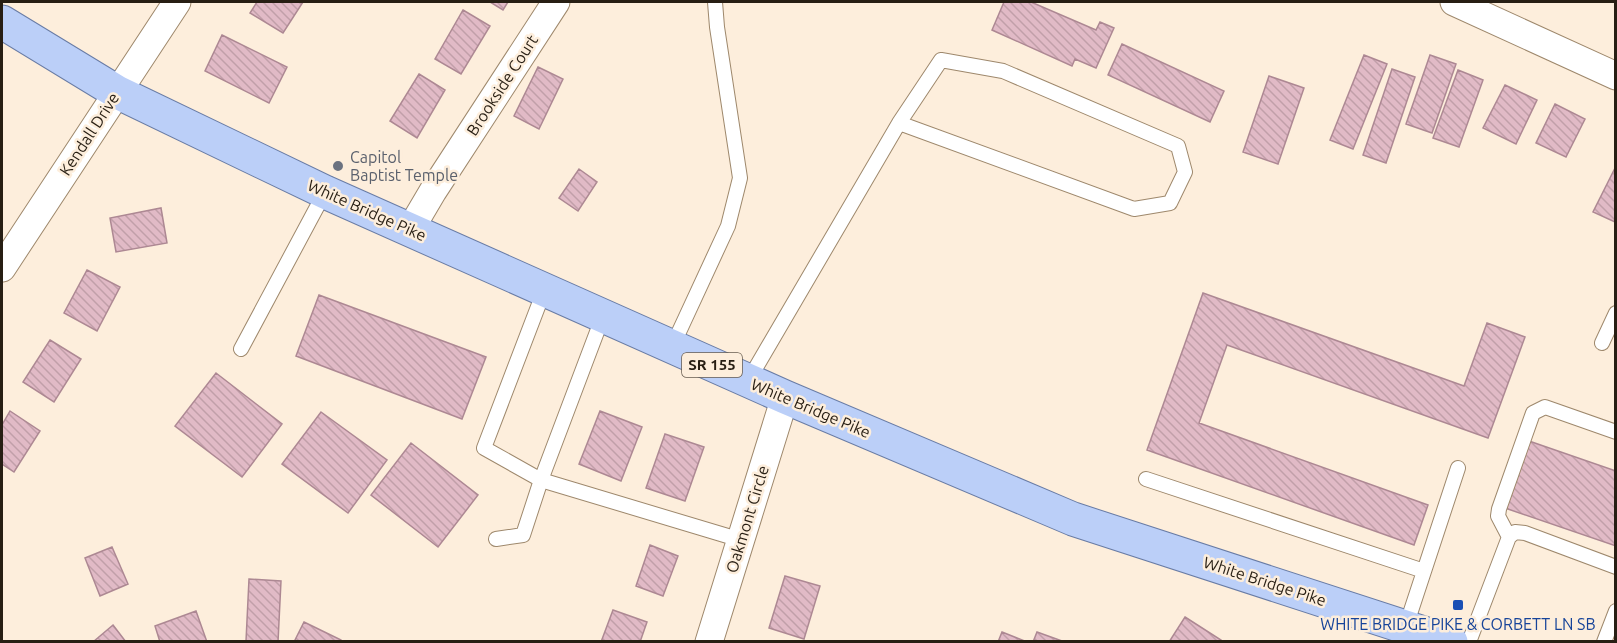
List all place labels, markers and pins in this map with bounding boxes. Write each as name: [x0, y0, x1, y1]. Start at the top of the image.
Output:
place label: Capitol Baptist Temple: [350, 148, 458, 184]
marker: Capitol Baptist Temple: [331, 159, 345, 173]
marker: WHITE BRIDGE PIKE & CORBETT LN SB: [1451, 598, 1465, 612]
place label: WHITE BRIDGE PIKE & CORBETT LN SB: [1320, 615, 1596, 633]

